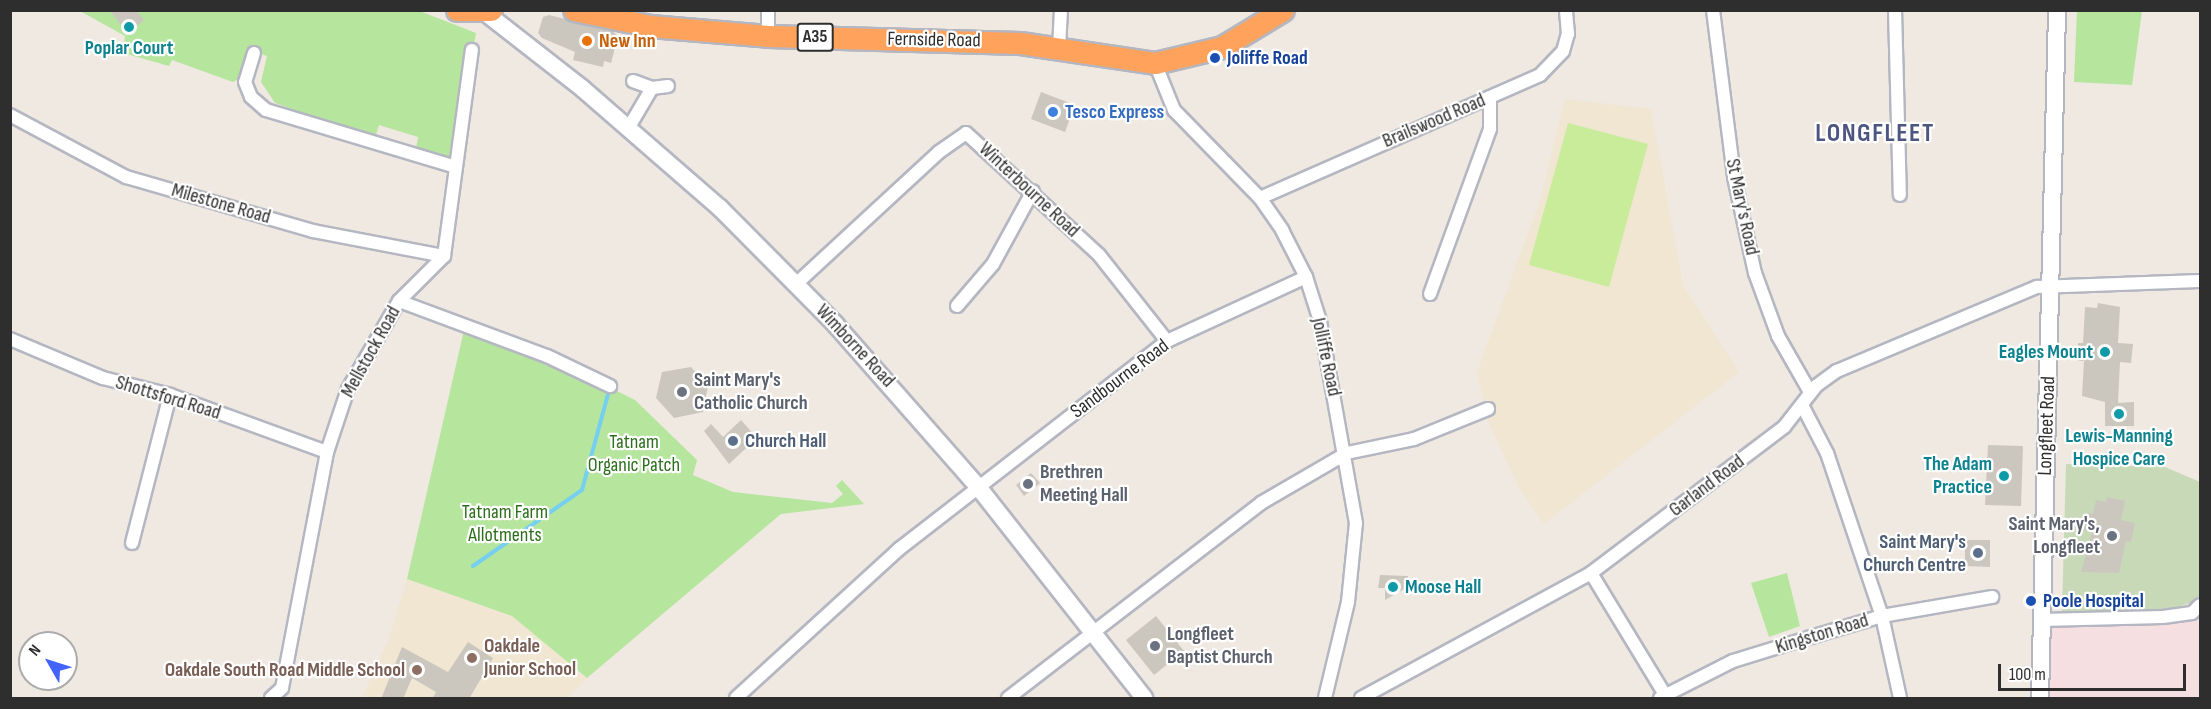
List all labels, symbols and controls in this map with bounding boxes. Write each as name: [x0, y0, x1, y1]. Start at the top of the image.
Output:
marker: Poplar Court: [122, 20, 136, 34]
road number: A35: [796, 22, 834, 52]
street label: Fernside Road: [887, 27, 981, 53]
place label: New Inn: [599, 29, 656, 53]
marker: New Inn: [580, 34, 594, 48]
place label: Poplar Court: [85, 36, 173, 60]
place label: Joliffe Road: [1227, 46, 1308, 70]
marker: Joliffe Road: [1208, 51, 1222, 65]
street label: Brailswood Road: [1379, 89, 1489, 153]
place label: Tesco Express: [1065, 100, 1164, 124]
marker: Tesco Express: [1046, 105, 1060, 119]
district label: LONGFLEET: [1815, 118, 1935, 150]
street label: Winterbourne Road: [974, 137, 1084, 243]
street label: St Mary's Road: [1720, 157, 1764, 257]
street label: Milestone Road: [169, 178, 273, 230]
street label: Wimborne Road: [810, 299, 900, 393]
street label: Mellstock Road: [336, 302, 406, 402]
street label: Jolliffe Road: [1306, 316, 1346, 398]
street label: Sandbourne Road: [1066, 334, 1174, 424]
place label: Eagles Mount: [1999, 340, 2093, 364]
marker: Eagles Mount: [2098, 345, 2112, 359]
place label: Saint Mary's Catholic Church: [694, 368, 808, 415]
street label: Shottsford Road: [113, 371, 223, 425]
street label: Longfleet Road: [2033, 376, 2061, 476]
marker: Saint Mary's Catholic Church: [675, 385, 689, 399]
marker: Lewis-Manning Hospice Care: [2112, 407, 2126, 421]
place label: Lewis-Manning Hospice Care: [2065, 424, 2173, 471]
place label: Church Hall: [745, 429, 826, 453]
park label: Tatnam Organic Patch: [588, 431, 680, 478]
marker: Church Hall: [726, 434, 740, 448]
street label: Garland Road: [1665, 450, 1749, 522]
place label: The Adam Practice: [1923, 452, 1992, 499]
place label: Brethren Meeting Hall: [1040, 460, 1128, 507]
marker: The Adam Practice: [1997, 469, 2011, 483]
marker: Brethren Meeting Hall: [1021, 477, 1035, 491]
park label: Tatnam Farm Allotments: [462, 501, 548, 548]
place label: Saint Mary's, Longfleet: [2008, 512, 2100, 559]
marker: Saint Mary's, Longfleet: [2105, 529, 2119, 543]
place label: Saint Mary's Church Centre: [1863, 530, 1966, 577]
marker: Saint Mary's Church Centre: [1971, 546, 1985, 560]
place label: Moose Hall: [1405, 575, 1481, 599]
marker: Moose Hall: [1386, 580, 1400, 594]
place label: Poole Hospital: [2043, 589, 2144, 613]
marker: Poole Hospital: [2024, 594, 2038, 608]
street label: Kingston Road: [1773, 609, 1871, 659]
place label: Longfleet Baptist Church: [1167, 622, 1273, 669]
north arrow: [18, 631, 78, 691]
place label: Oakdale Junior School: [484, 634, 576, 681]
marker: Longfleet Baptist Church: [1148, 639, 1162, 653]
text: N: [25, 641, 45, 660]
marker: Oakdale Junior School: [465, 651, 479, 665]
scale bar: [2001, 652, 2188, 690]
place label: Oakdale South Road Middle School: [165, 658, 405, 682]
marker: Oakdale South Road Middle School: [410, 663, 424, 677]
text: 100 m: [2009, 664, 2046, 685]

